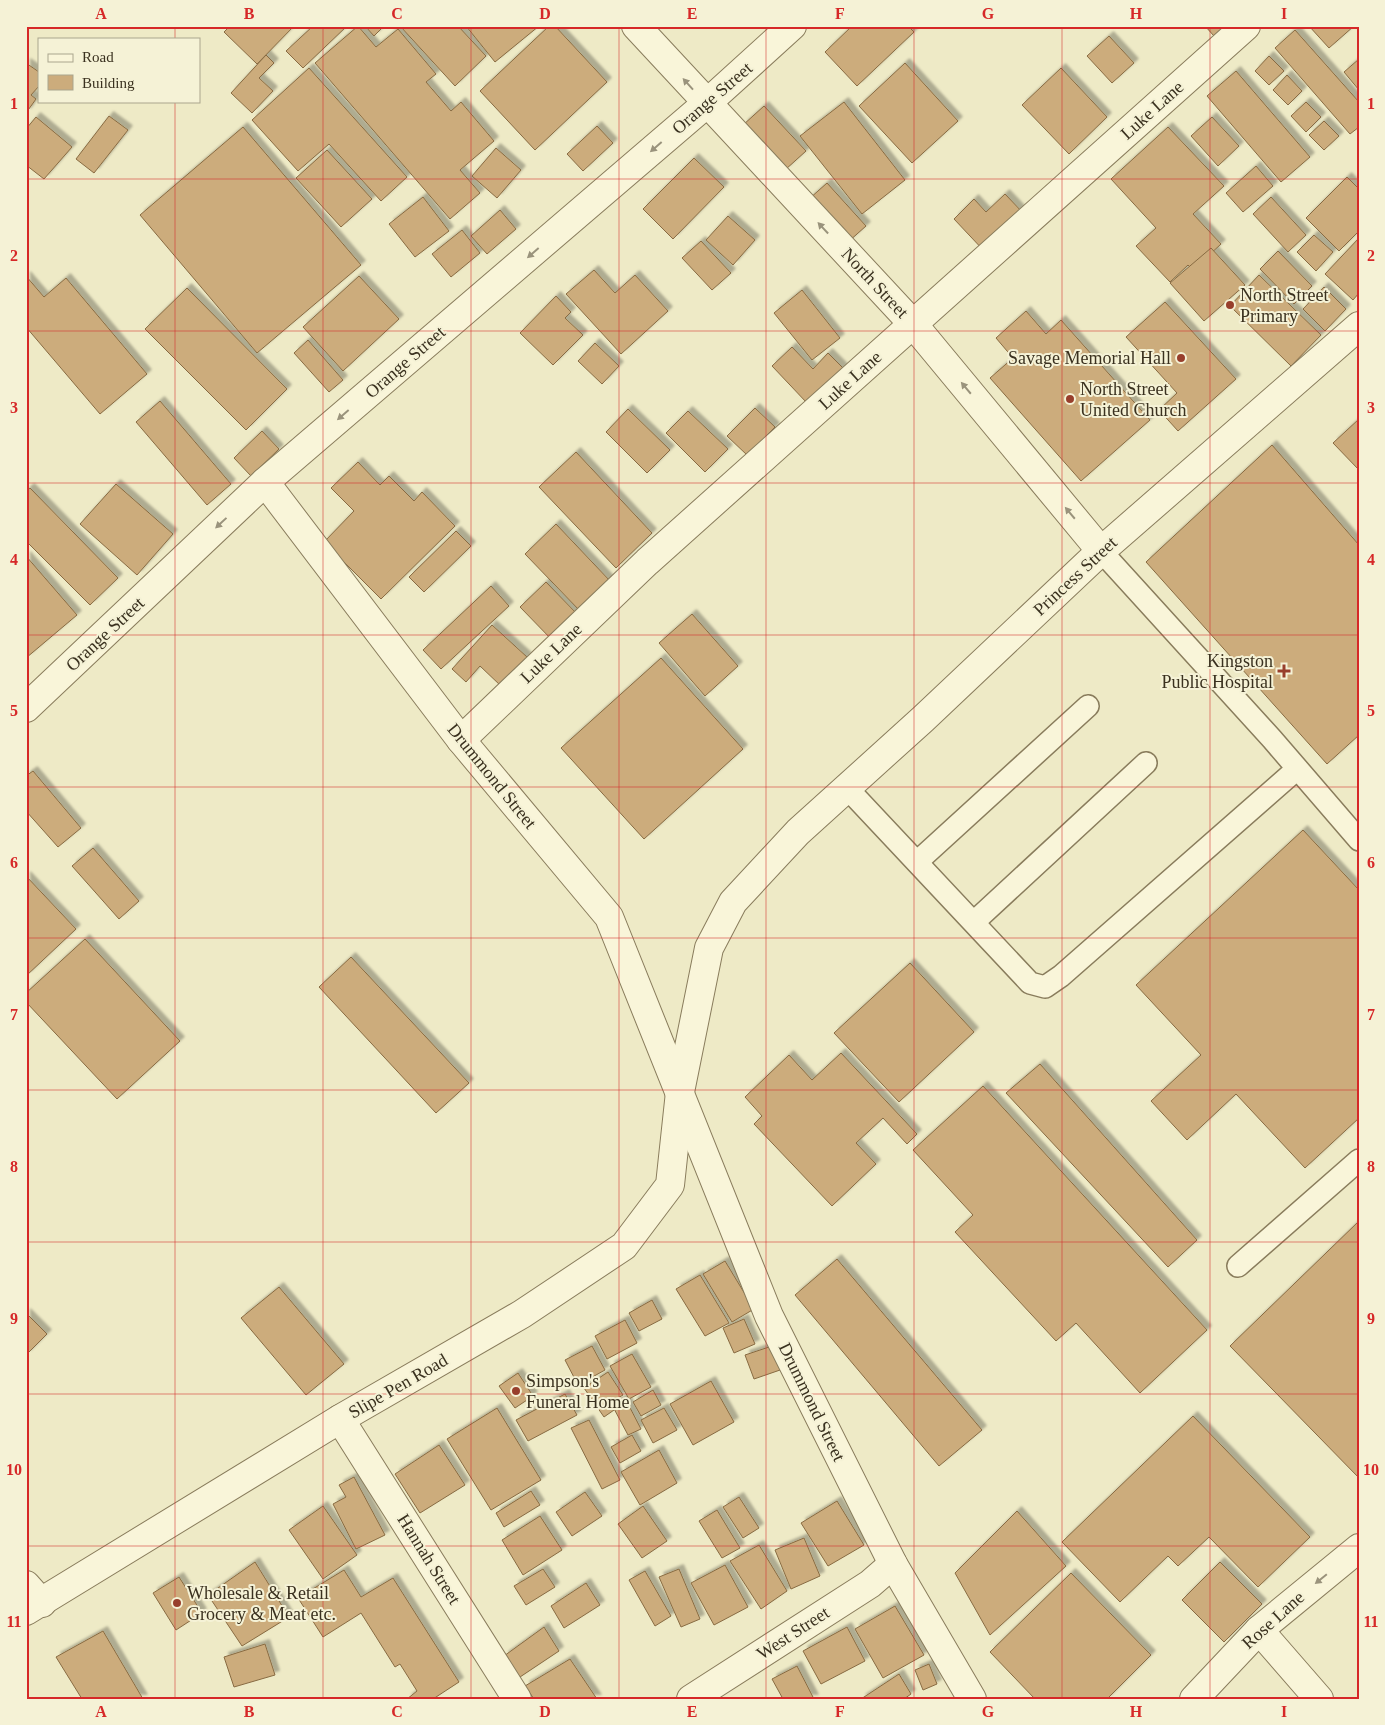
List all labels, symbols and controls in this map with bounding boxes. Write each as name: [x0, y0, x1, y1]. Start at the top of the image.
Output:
text: A: [95, 5, 107, 22]
text: B: [244, 5, 255, 22]
text: C: [391, 5, 403, 22]
text: D: [539, 5, 551, 22]
text: E: [687, 5, 697, 22]
text: F: [835, 5, 845, 22]
text: G: [982, 5, 995, 22]
text: H: [1130, 5, 1143, 22]
text: I: [1281, 5, 1287, 22]
legend: [38, 38, 200, 102]
text: Road: [82, 49, 114, 65]
street label: Orange Street: [668, 58, 756, 138]
text: Building: [82, 75, 135, 91]
street label: Luke Lane: [1117, 77, 1187, 143]
one-way arrow: [682, 78, 694, 90]
text: 1: [10, 95, 18, 112]
text: 1: [1367, 95, 1375, 112]
one-way arrow: [650, 141, 662, 152]
one-way arrow: [817, 223, 829, 235]
street label: North Street: [838, 244, 912, 322]
text: 2: [10, 247, 18, 264]
one-way arrow: [526, 247, 539, 258]
text: 2: [1367, 247, 1375, 264]
place label: North Street Primary: [1240, 285, 1328, 326]
marker: North Street Primary: [1224, 299, 1236, 311]
street label: Orange Street: [361, 322, 449, 402]
street label: Luke Lane: [815, 347, 885, 413]
place label: Savage Memorial Hall: [1008, 348, 1171, 368]
marker: Savage Memorial Hall: [1175, 352, 1187, 364]
place label: North Street United Church: [1080, 379, 1186, 420]
one-way arrow: [961, 382, 972, 395]
marker: North Street United Church: [1064, 393, 1076, 405]
text: 3: [10, 399, 18, 416]
text: 3: [1367, 399, 1375, 416]
one-way arrow: [336, 410, 349, 421]
one-way arrow: [1065, 507, 1076, 520]
one-way arrow: [216, 517, 228, 529]
street label: Princess Street: [1029, 532, 1121, 620]
text: 4: [10, 551, 18, 568]
text: 4: [1367, 551, 1375, 568]
street label: Orange Street: [62, 593, 148, 675]
street label: Luke Lane: [516, 619, 586, 687]
place label: Kingston Public Hospital: [1162, 651, 1273, 692]
marker: Kingston Public Hospital: [1277, 664, 1291, 678]
text: 5: [10, 702, 18, 719]
text: 5: [1367, 702, 1375, 719]
street label: Drummond Street: [443, 719, 541, 833]
text: 6: [10, 854, 18, 871]
text: 6: [1367, 854, 1375, 871]
text: 7: [10, 1006, 18, 1023]
text: 7: [1367, 1006, 1375, 1023]
text: 8: [10, 1158, 18, 1175]
text: 8: [1367, 1158, 1375, 1175]
text: 9: [10, 1310, 18, 1327]
text: 9: [1367, 1310, 1375, 1327]
street label: Drummond Street: [775, 1339, 849, 1465]
street label: Slipe Pen Road: [345, 1350, 451, 1422]
place label: Simpson's Funeral Home: [526, 1371, 629, 1412]
marker: Simpson's Funeral Home: [510, 1385, 522, 1397]
text: 10: [6, 1461, 22, 1478]
text: 10: [1363, 1461, 1379, 1478]
street label: Hannah Street: [393, 1510, 465, 1608]
one-way arrow: [1315, 1573, 1327, 1584]
place label: Wholesale & Retail Grocery & Meat etc.: [187, 1583, 336, 1624]
street label: Rose Lane: [1238, 1587, 1308, 1653]
marker: Wholesale & Retail Grocery & Meat etc.: [171, 1597, 183, 1609]
street label: West Street: [753, 1602, 833, 1664]
text: 11: [6, 1613, 22, 1630]
text: 11: [1363, 1613, 1379, 1630]
text: A: [95, 1703, 107, 1720]
text: B: [244, 1703, 255, 1720]
text: C: [391, 1703, 403, 1720]
text: D: [539, 1703, 551, 1720]
text: E: [687, 1703, 697, 1720]
text: F: [835, 1703, 845, 1720]
text: G: [982, 1703, 995, 1720]
text: H: [1130, 1703, 1143, 1720]
text: I: [1281, 1703, 1287, 1720]

